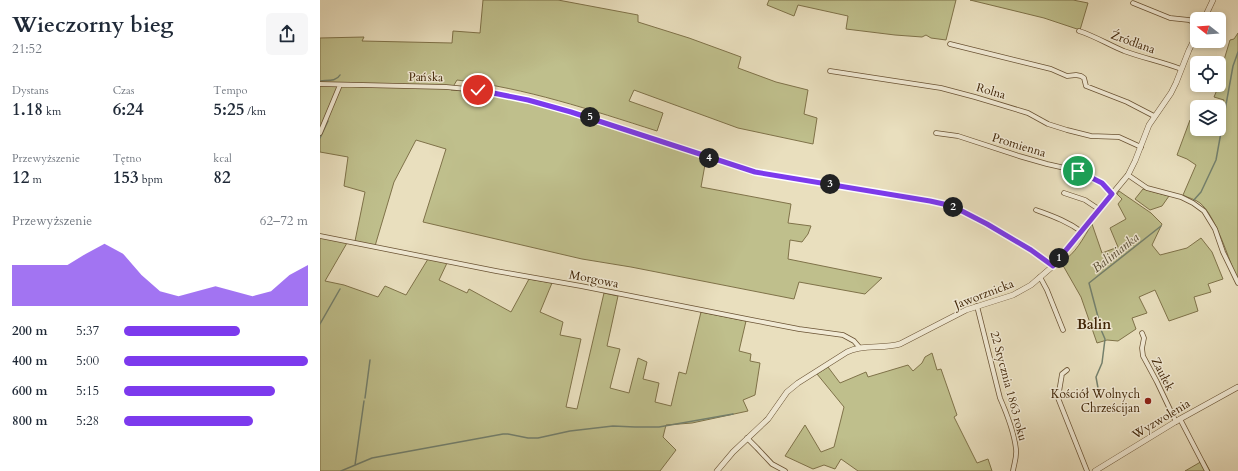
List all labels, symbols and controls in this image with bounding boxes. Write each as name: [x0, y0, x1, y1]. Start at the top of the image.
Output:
text: Wieczorny bieg: [12, 10, 173, 40]
north arrow: [1190, 12, 1226, 48]
map controls: [1190, 12, 1226, 136]
button: share: [266, 13, 308, 55]
street label: Źródlana: [1109, 26, 1158, 58]
text: 21:52: [12, 40, 42, 58]
button: locate: [1190, 56, 1226, 92]
street label: Pańska: [408, 69, 444, 85]
pin: [461, 73, 495, 107]
icon: check: [467, 79, 489, 101]
street label: Rolna: [974, 79, 1008, 103]
text: Dystans: [12, 83, 49, 98]
text: Czas: [113, 83, 134, 98]
text: Tempo: [213, 83, 248, 98]
text: 1.18: [12, 98, 43, 121]
text: 6:24: [113, 98, 144, 121]
text: 5:25: [213, 98, 244, 121]
button: layers: [1190, 100, 1226, 136]
text: km: [43, 104, 61, 119]
text: /km: [244, 104, 266, 119]
pin: 5: [580, 107, 600, 127]
text: 5: [587, 109, 593, 124]
street label: Promienna: [990, 129, 1049, 161]
pin: 4: [699, 148, 719, 168]
text: 4: [706, 150, 712, 165]
text: Przewyższenie: [12, 151, 80, 166]
text: Tętno: [113, 151, 141, 166]
text: kcal: [213, 151, 232, 166]
pin: [1061, 154, 1095, 188]
icon: arrive: [1067, 160, 1089, 182]
text: 12: [12, 166, 29, 189]
text: 153: [113, 166, 139, 189]
text: 82: [213, 166, 231, 189]
text: m: [29, 172, 42, 187]
text: bpm: [139, 172, 163, 187]
pin: 3: [820, 174, 840, 194]
text: 3: [827, 176, 833, 191]
pin: 2: [943, 197, 963, 217]
text: 2: [950, 199, 956, 214]
text: Przewyższenie: [12, 212, 92, 230]
text: 62–72 m: [260, 212, 308, 230]
water label: Balinianka: [1088, 229, 1143, 277]
pin: 1: [1049, 248, 1069, 268]
text: 1: [1056, 250, 1062, 265]
street label: Morgowa: [568, 266, 621, 292]
street label: Jaworznicka: [950, 275, 1017, 313]
district label: Balin: [1077, 315, 1111, 334]
text: 200 m: [12, 322, 47, 340]
text: 5:37: [76, 322, 99, 340]
street label: 22 Stycznia 1863 roku: [987, 329, 1031, 443]
text: 400 m: [12, 352, 47, 370]
text: 5:00: [76, 352, 99, 370]
street label: Zaułek: [1148, 355, 1178, 394]
text: 600 m: [12, 382, 47, 400]
text: 5:15: [76, 382, 99, 400]
place label: Kościół Wolnych Chrześcijan: [1051, 386, 1140, 416]
street label: Wyzwolenia: [1128, 395, 1194, 443]
marker: Kościół Wolnych Chrześcijan: [1143, 396, 1153, 406]
text: 800 m: [12, 412, 47, 430]
text: 5:28: [76, 412, 99, 430]

